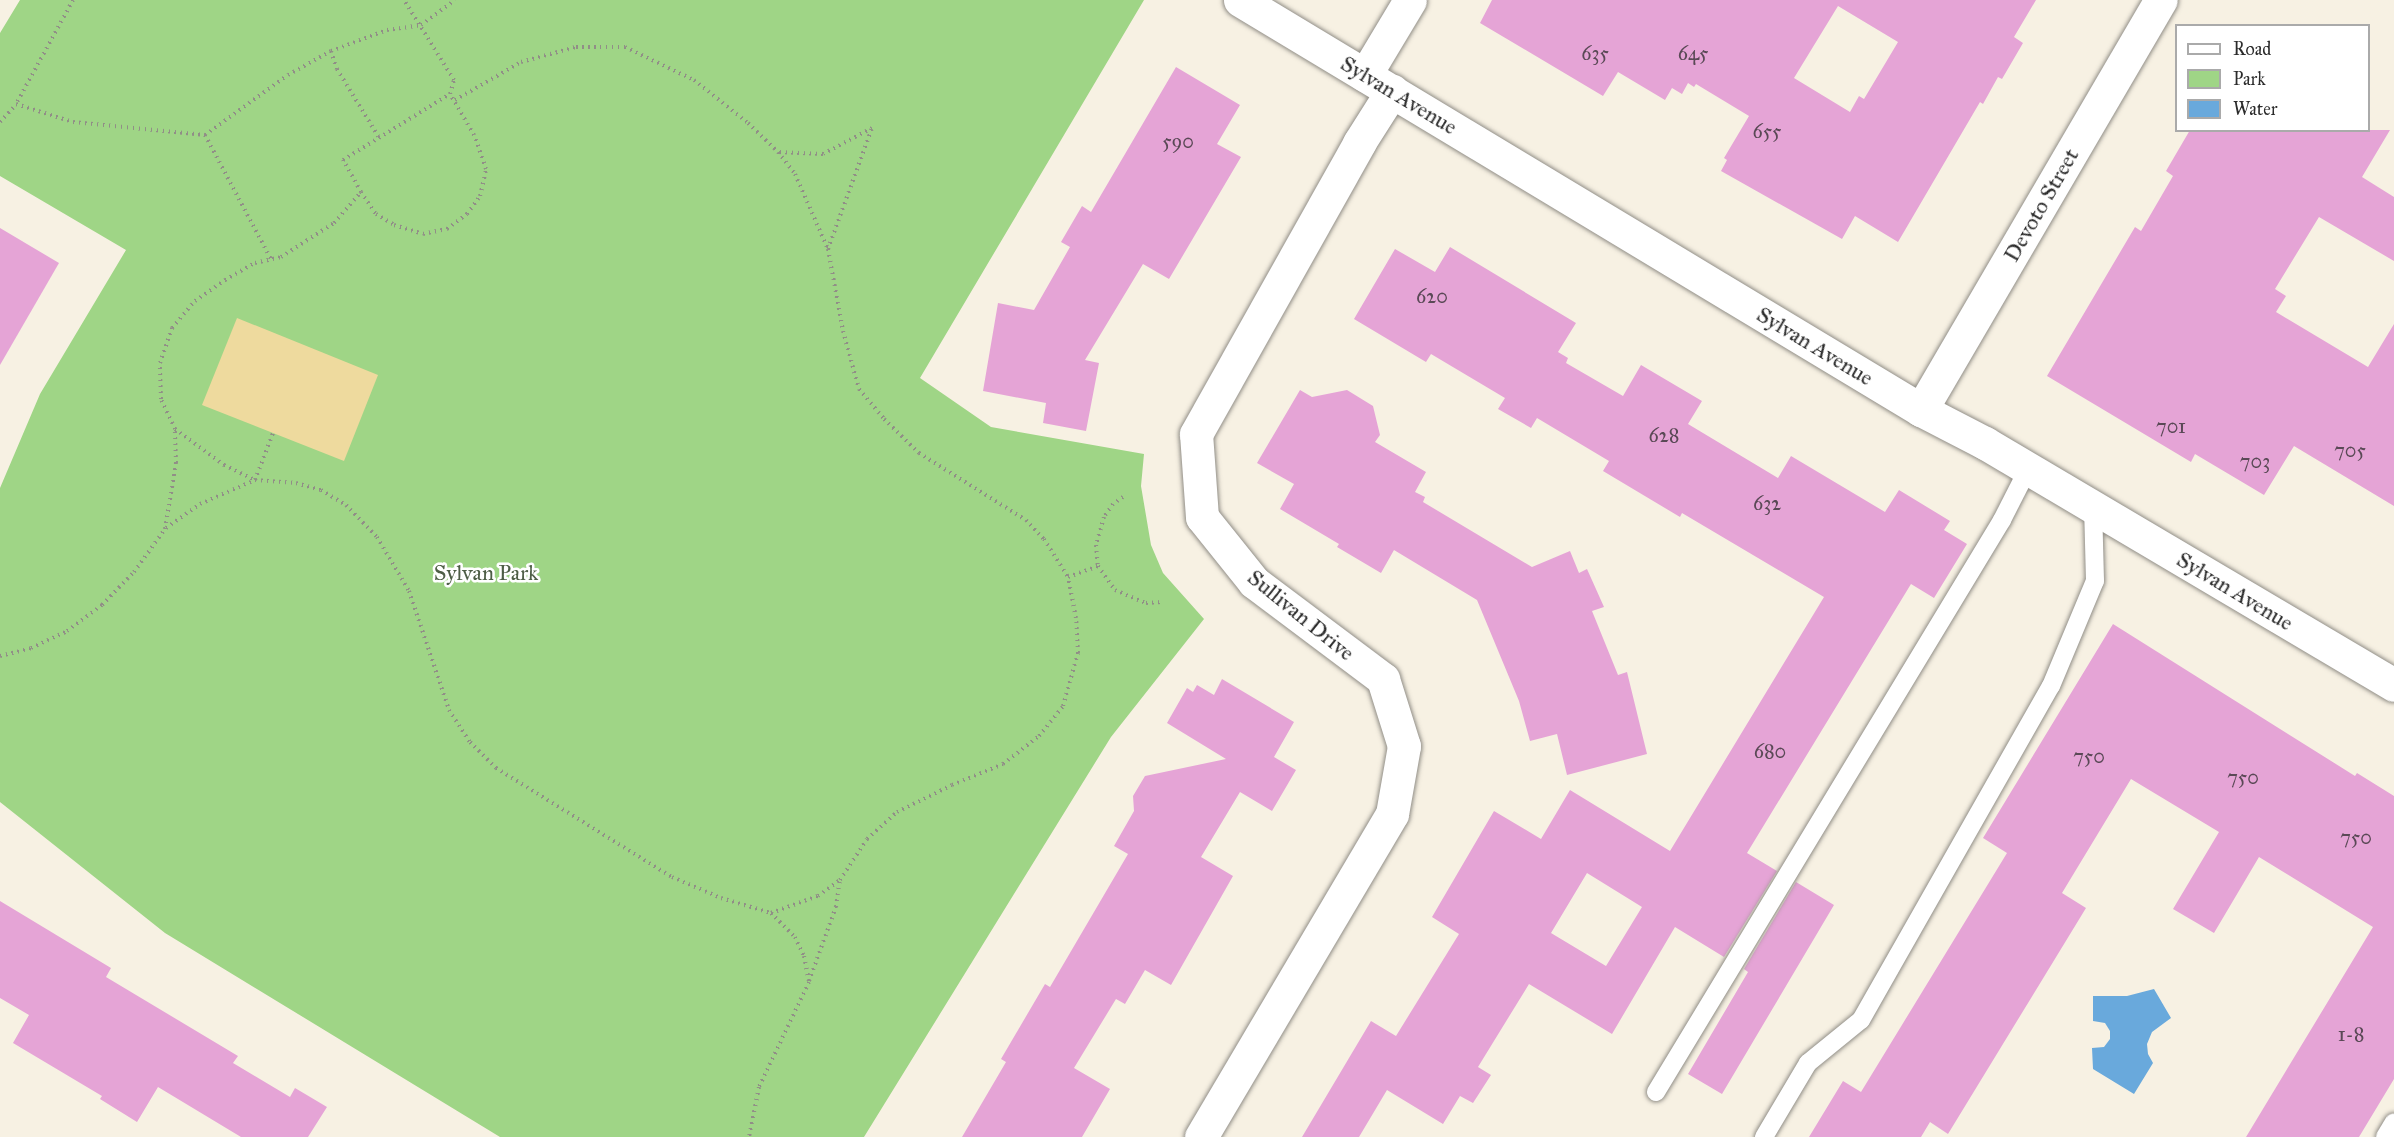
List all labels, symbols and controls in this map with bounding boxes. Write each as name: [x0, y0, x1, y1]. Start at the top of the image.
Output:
legend: [2175, 24, 2370, 132]
text: Road: [2233, 38, 2271, 60]
house number: 635: [1581, 41, 1609, 65]
house number: 645: [1678, 41, 1708, 65]
street label: Sylvan Avenue: [1336, 50, 1462, 140]
text: Park: [2233, 68, 2266, 90]
text: Water: [2233, 98, 2277, 120]
house number: 655: [1753, 119, 1781, 143]
house number: 590: [1162, 129, 1194, 153]
street label: Devoto Street: [1998, 144, 2084, 266]
house number: 620: [1416, 284, 1448, 308]
street label: Sylvan Avenue: [1752, 301, 1878, 391]
house number: 701: [2156, 414, 2186, 438]
house number: 628: [1649, 423, 1679, 447]
house number: 705: [2334, 438, 2366, 462]
house number: 703: [2240, 449, 2270, 473]
house number: 632: [1753, 491, 1781, 515]
street label: Sylvan Avenue: [2172, 546, 2298, 636]
park label: Sylvan Park: [434, 560, 538, 586]
street label: Sullivan Drive: [1242, 564, 1360, 666]
house number: 680: [1754, 739, 1786, 763]
house number: 750: [2073, 744, 2105, 768]
house number: 750: [2227, 765, 2259, 789]
house number: 750: [2340, 825, 2372, 849]
house number: 1-8: [2338, 1022, 2364, 1046]

